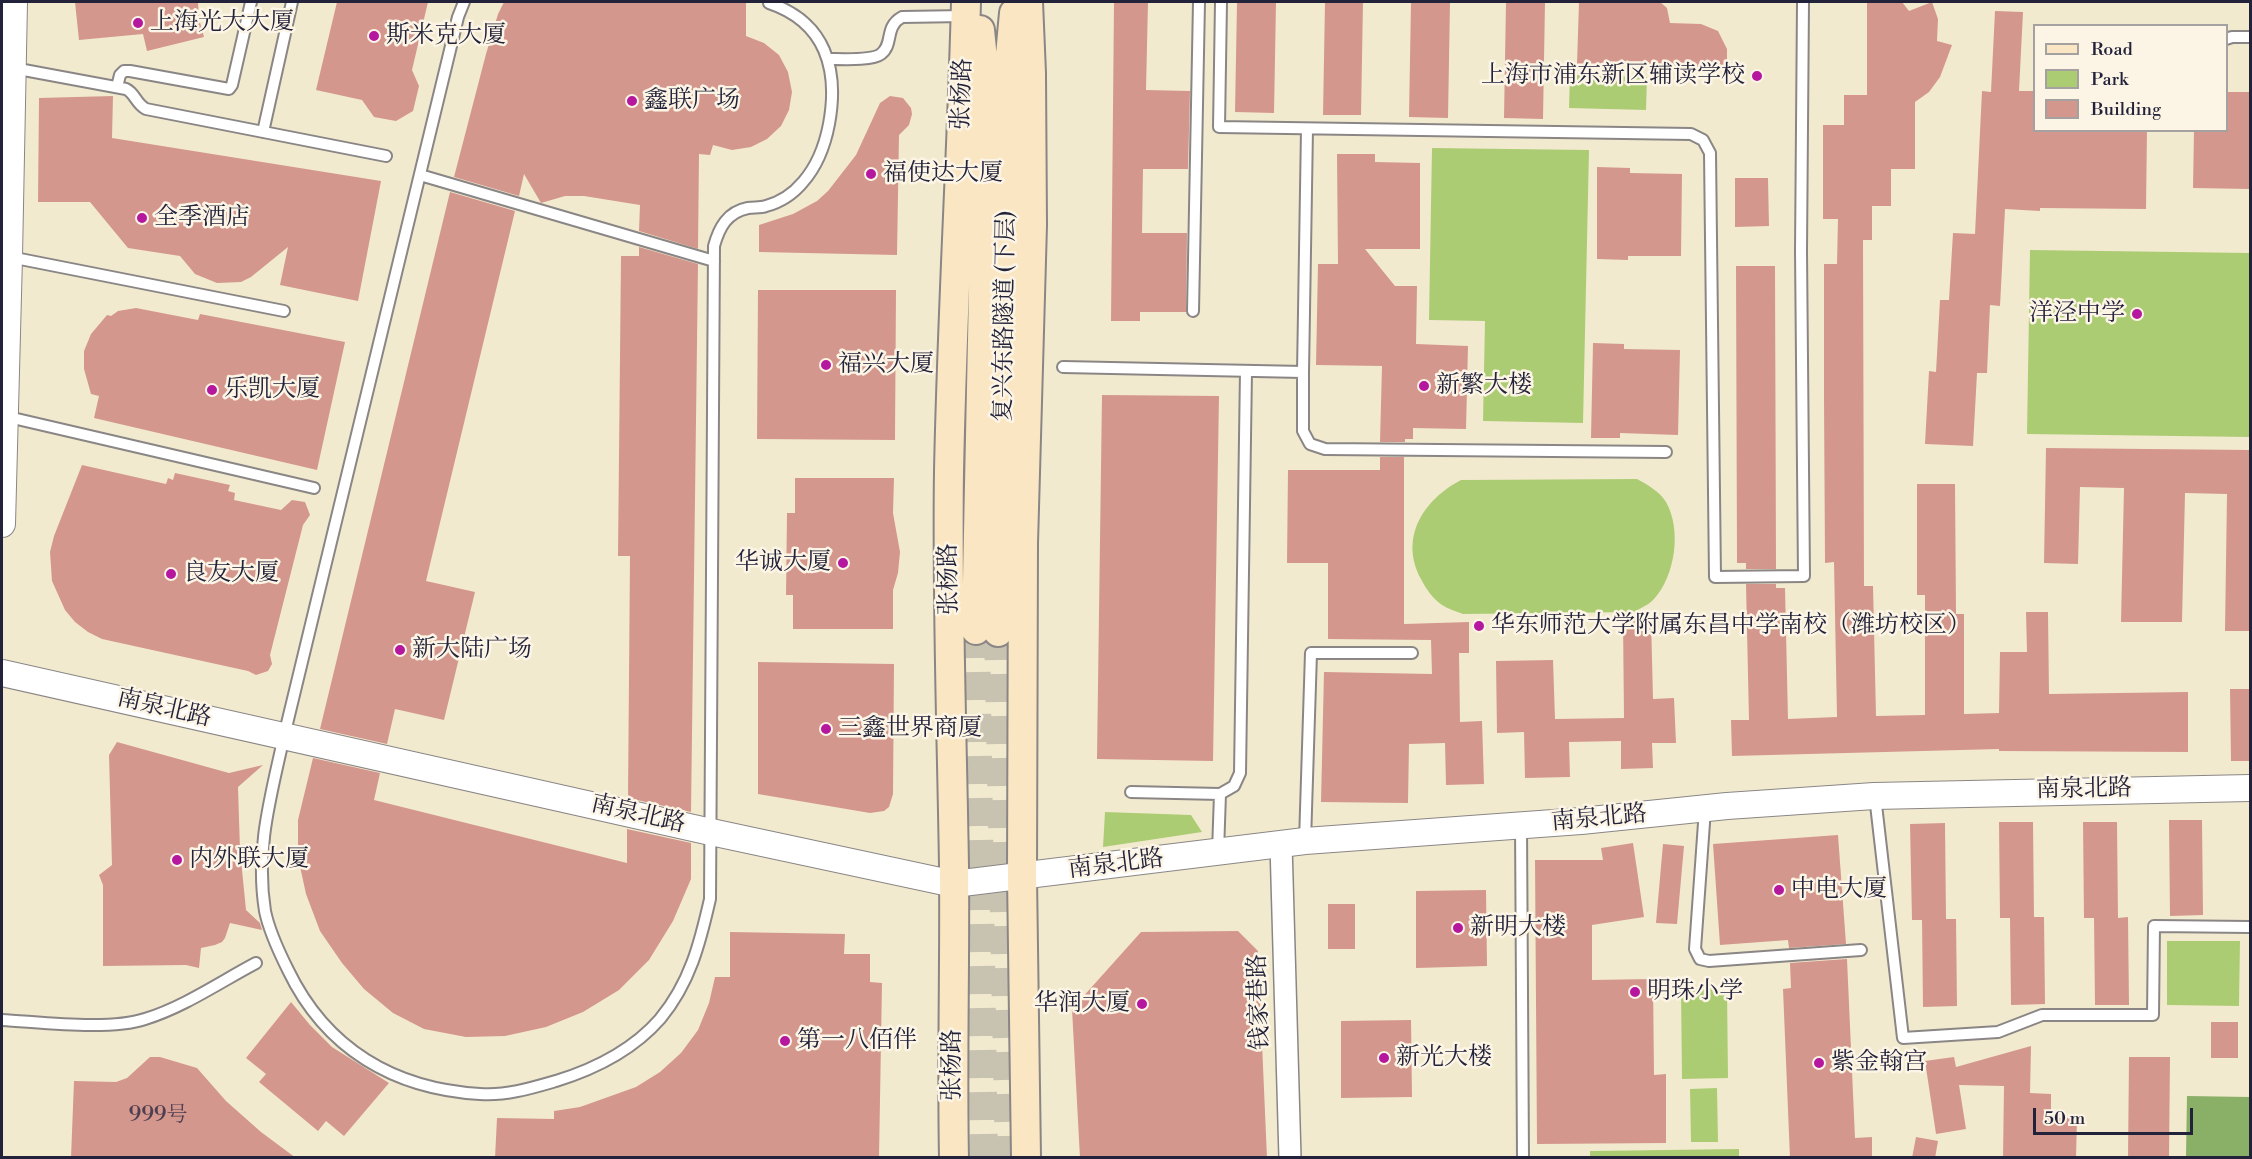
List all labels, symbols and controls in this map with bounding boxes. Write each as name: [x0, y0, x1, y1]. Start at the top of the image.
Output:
place label: 上海光大大厦: [150, 9, 294, 37]
marker: 上海光大大厦: [131, 16, 145, 30]
place label: 斯米克大厦: [386, 22, 506, 50]
legend: [2033, 24, 2228, 132]
marker: 斯米克大厦: [367, 29, 381, 43]
text: Road: [2091, 38, 2133, 61]
street label: 张杨路: [947, 58, 979, 130]
place label: 上海市浦东新区辅读学校: [1481, 62, 1745, 90]
text: Park: [2091, 68, 2128, 91]
marker: 上海市浦东新区辅读学校: [1750, 69, 1764, 83]
place label: 鑫联广场: [644, 87, 740, 115]
marker: 鑫联广场: [625, 94, 639, 108]
text: Building: [2091, 98, 2161, 121]
place label: 福使达大厦: [883, 160, 1003, 188]
marker: 福使达大厦: [864, 167, 878, 181]
place label: 全季酒店: [154, 204, 250, 232]
street label: 复兴东路隧道 (下层): [990, 210, 1022, 422]
marker: 全季酒店: [135, 211, 149, 225]
place label: 洋泾中学: [2029, 300, 2125, 328]
marker: 洋泾中学: [2130, 307, 2144, 321]
place label: 福兴大厦: [838, 351, 934, 379]
marker: 福兴大厦: [819, 358, 833, 372]
place label: 新繁大楼: [1436, 372, 1532, 400]
place label: 乐凯大厦: [224, 376, 320, 404]
marker: 新繁大楼: [1417, 379, 1431, 393]
marker: 乐凯大厦: [205, 383, 219, 397]
street label: 张杨路: [935, 543, 965, 615]
place label: 华诚大厦: [735, 549, 831, 577]
marker: 华诚大厦: [836, 556, 850, 570]
place label: 良友大厦: [183, 560, 279, 588]
marker: 良友大厦: [164, 567, 178, 581]
place label: 华东师范大学附属东昌中学南校（潍坊校区）: [1491, 612, 1971, 640]
marker: 华东师范大学附属东昌中学南校（潍坊校区）: [1472, 619, 1486, 633]
place label: 新大陆广场: [412, 636, 532, 664]
marker: 新大陆广场: [393, 643, 407, 657]
street label: 南泉北路: [114, 684, 214, 734]
place label: 三鑫世界商厦: [838, 715, 982, 743]
marker: 三鑫世界商厦: [819, 722, 833, 736]
street label: 南泉北路: [2036, 775, 2132, 805]
street label: 南泉北路: [588, 790, 688, 840]
street label: 南泉北路: [1550, 800, 1648, 838]
street label: 南泉北路: [1067, 845, 1165, 885]
place label: 内外联大厦: [189, 846, 309, 874]
marker: 内外联大厦: [170, 853, 184, 867]
place label: 中电大厦: [1791, 876, 1887, 904]
marker: 中电大厦: [1772, 883, 1786, 897]
place label: 新明大楼: [1470, 914, 1566, 942]
marker: 新明大楼: [1451, 921, 1465, 935]
street label: 钱家巷路: [1244, 954, 1276, 1050]
place label: 明珠小学: [1647, 978, 1743, 1006]
marker: 明珠小学: [1628, 985, 1642, 999]
place label: 华润大厦: [1034, 990, 1130, 1018]
marker: 华润大厦: [1135, 997, 1149, 1011]
place label: 第一八佰伴: [797, 1027, 917, 1055]
street label: 张杨路: [939, 1029, 967, 1101]
marker: 第一八佰伴: [778, 1034, 792, 1048]
place label: 新光大楼: [1396, 1044, 1492, 1072]
place label: 紫金翰宫: [1831, 1049, 1927, 1077]
marker: 新光大楼: [1377, 1051, 1391, 1065]
marker: 紫金翰宫: [1812, 1056, 1826, 1070]
scale bar: [2036, 1096, 2196, 1134]
house number: 999号: [128, 1103, 188, 1129]
text: 50 m: [2044, 1107, 2085, 1130]

